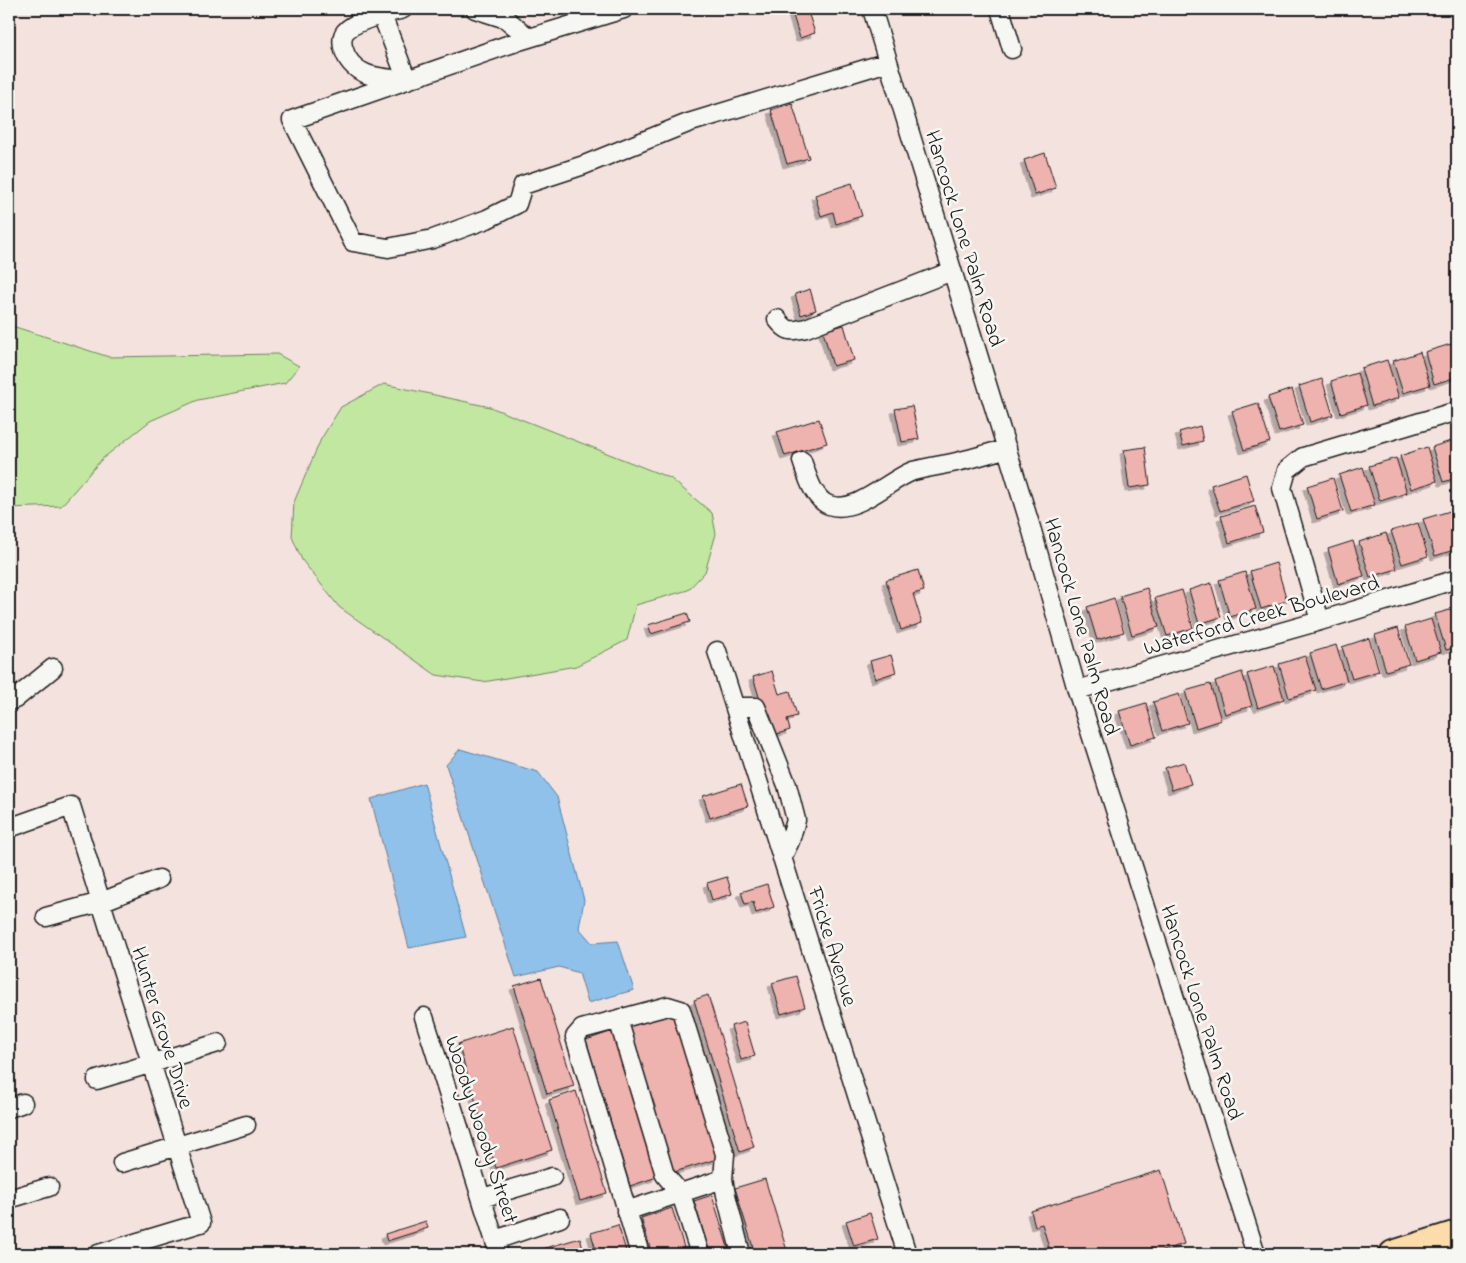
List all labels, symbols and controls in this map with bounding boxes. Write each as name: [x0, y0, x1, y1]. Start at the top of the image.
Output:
street label: Hancock Lone Palm Road: [915, 127, 1011, 351]
street label: Hancock Lone Palm Road: [1034, 514, 1126, 739]
street label: Waterford Creek Boulevard: [1140, 568, 1383, 666]
street label: Fricke Avenue: [797, 882, 865, 1011]
street label: Hancock Lone Palm Road: [1150, 901, 1250, 1125]
street label: Hunter Grove Drive: [121, 943, 201, 1113]
street label: Woody Woody Street: [434, 1032, 526, 1229]

